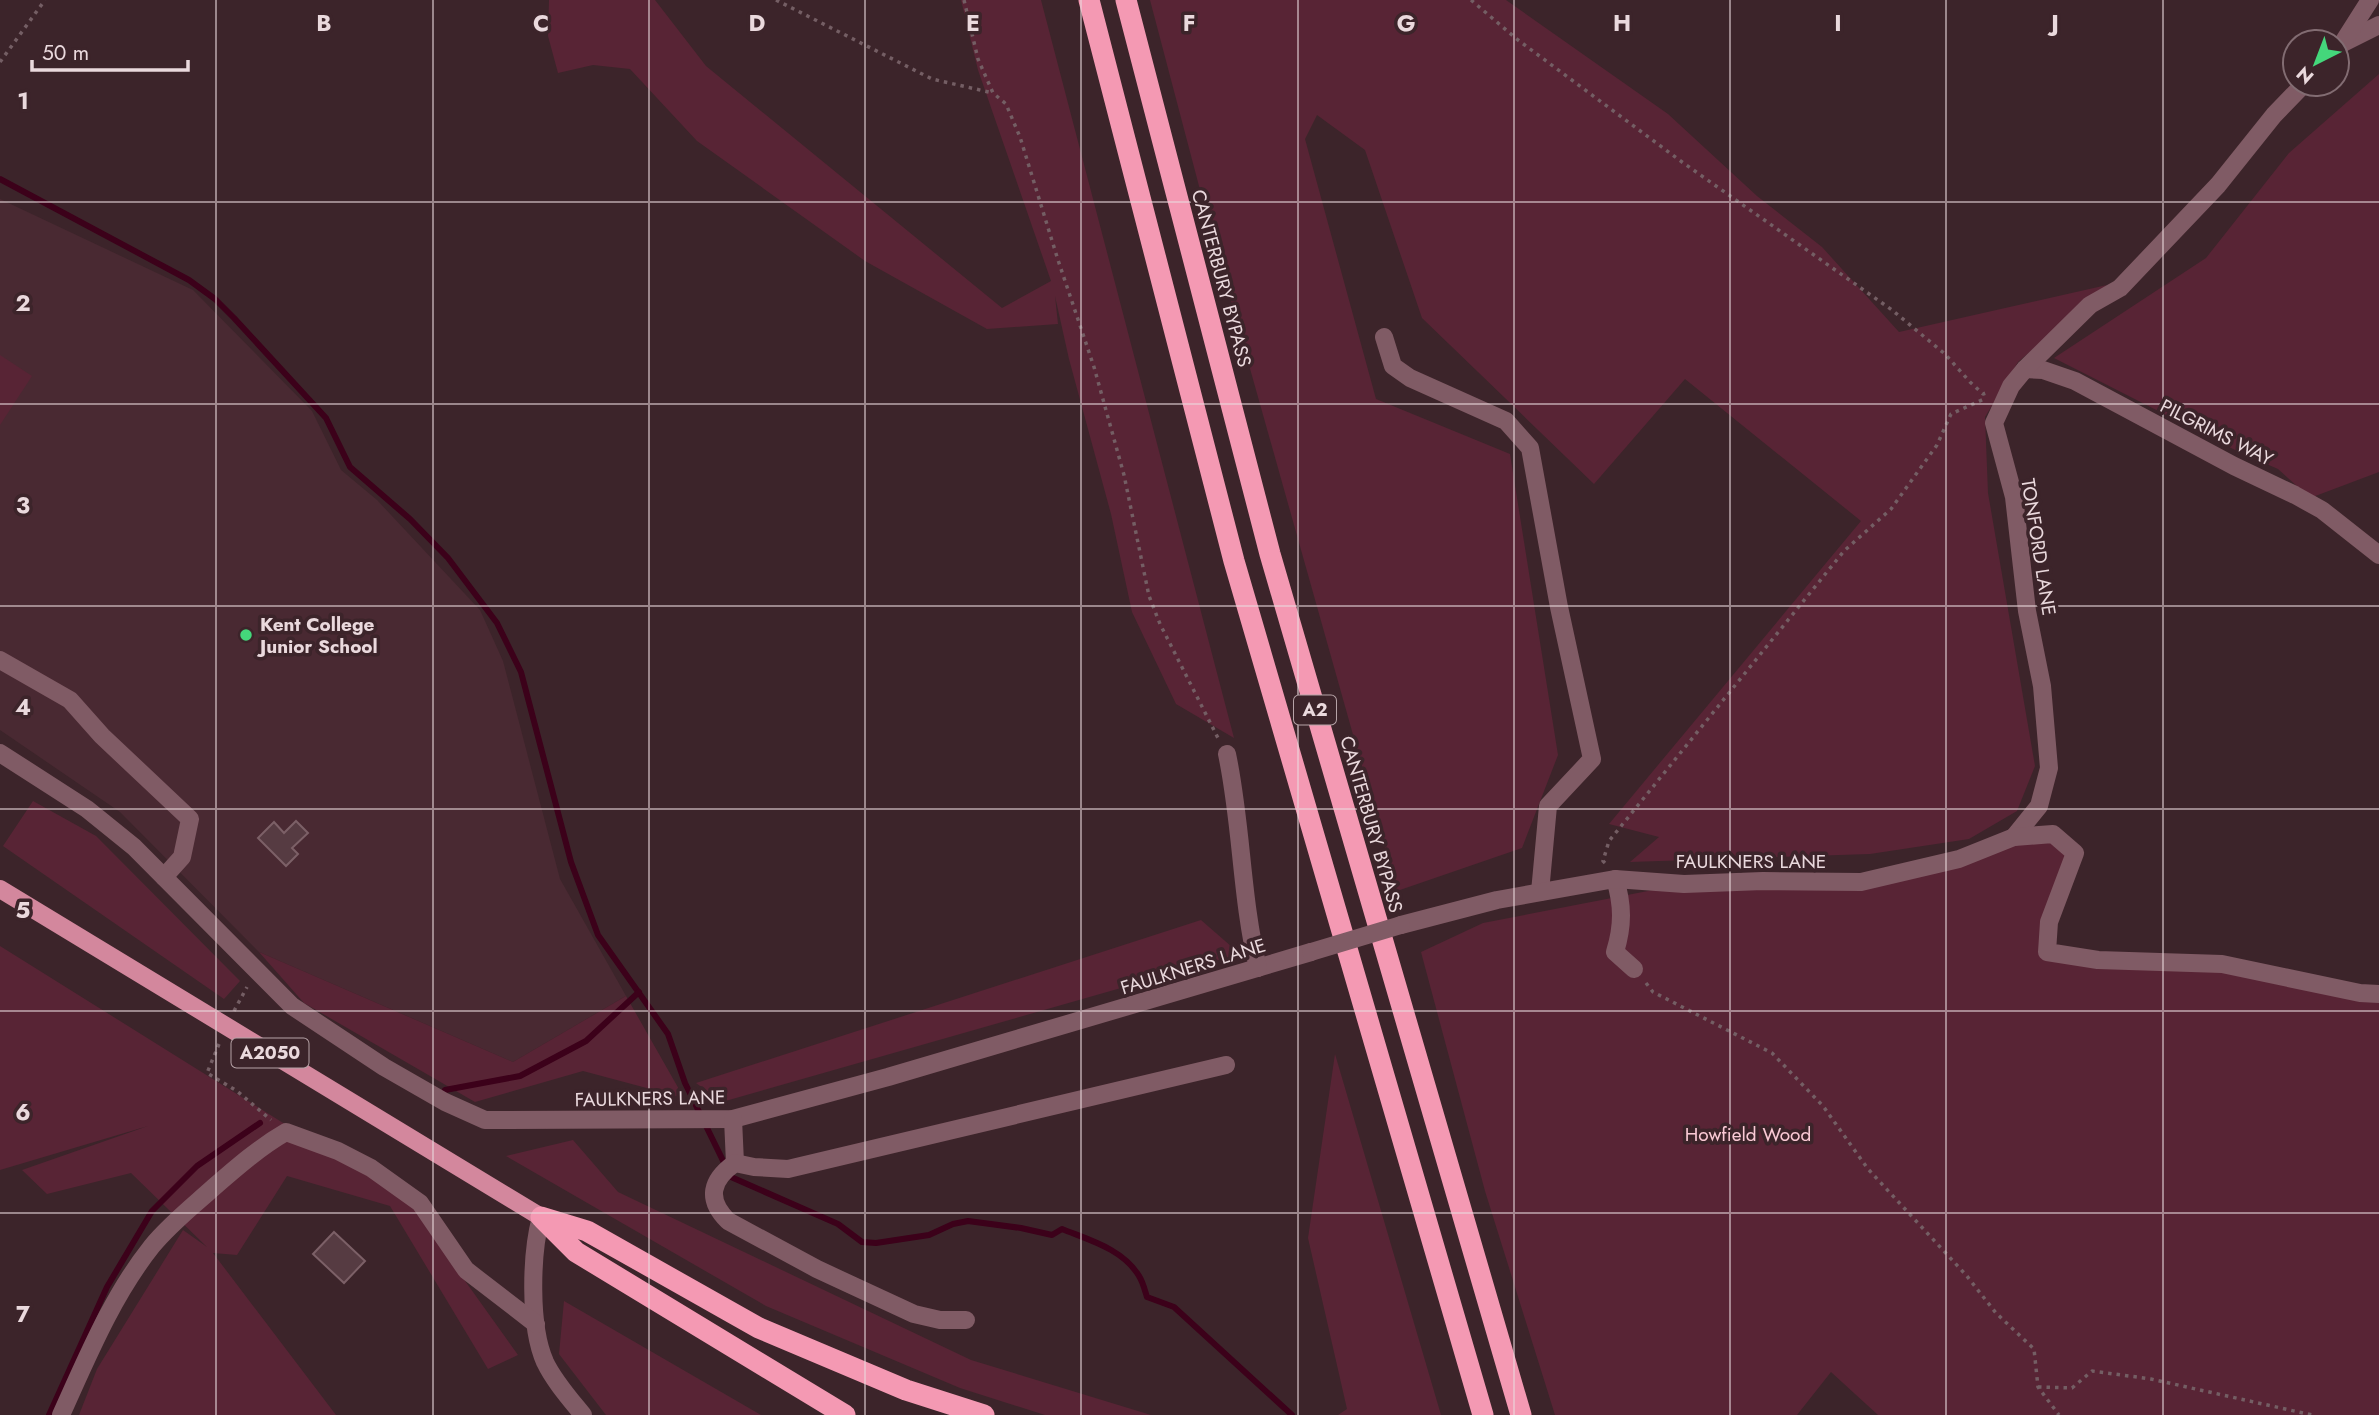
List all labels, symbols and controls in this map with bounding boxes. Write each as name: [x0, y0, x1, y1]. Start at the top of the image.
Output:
text: B: [316, 6, 332, 40]
text: C: [533, 6, 549, 40]
text: D: [749, 6, 766, 40]
text: E: [966, 6, 980, 40]
text: F: [1183, 6, 1195, 40]
text: G: [1397, 6, 1415, 40]
text: H: [1613, 6, 1631, 40]
text: I: [1834, 6, 1842, 40]
text: J: [2047, 6, 2059, 40]
scale bar: [32, 28, 187, 72]
north arrow: [2281, 28, 2351, 98]
text: 50 m: [42, 38, 89, 68]
text: N: [2290, 60, 2320, 90]
text: 1: [17, 84, 29, 118]
street label: CANTERBURY BYPASS: [1185, 186, 1258, 370]
text: 2: [15, 286, 31, 320]
street label: PILGRIMS WAY: [2156, 392, 2278, 473]
street label: TONFORD LANE: [2014, 477, 2063, 617]
text: 3: [16, 488, 30, 522]
place label: Kent College Junior School: [256, 611, 378, 660]
marker: Kent College Junior School: [238, 627, 254, 643]
text: 4: [15, 690, 31, 724]
road number: A2: [1294, 696, 1336, 724]
street label: CANTERBURY BYPASS: [1333, 733, 1410, 916]
street label: FAULKNERS LANE: [1676, 848, 1826, 875]
text: 5: [16, 893, 30, 927]
street label: FAULKNERS LANE: [1117, 932, 1269, 1001]
road number: A2050: [232, 1038, 308, 1068]
street label: FAULKNERS LANE: [574, 1084, 726, 1113]
text: 6: [15, 1095, 31, 1129]
park label: Howfield Wood: [1685, 1121, 1811, 1148]
text: 7: [16, 1297, 30, 1331]

